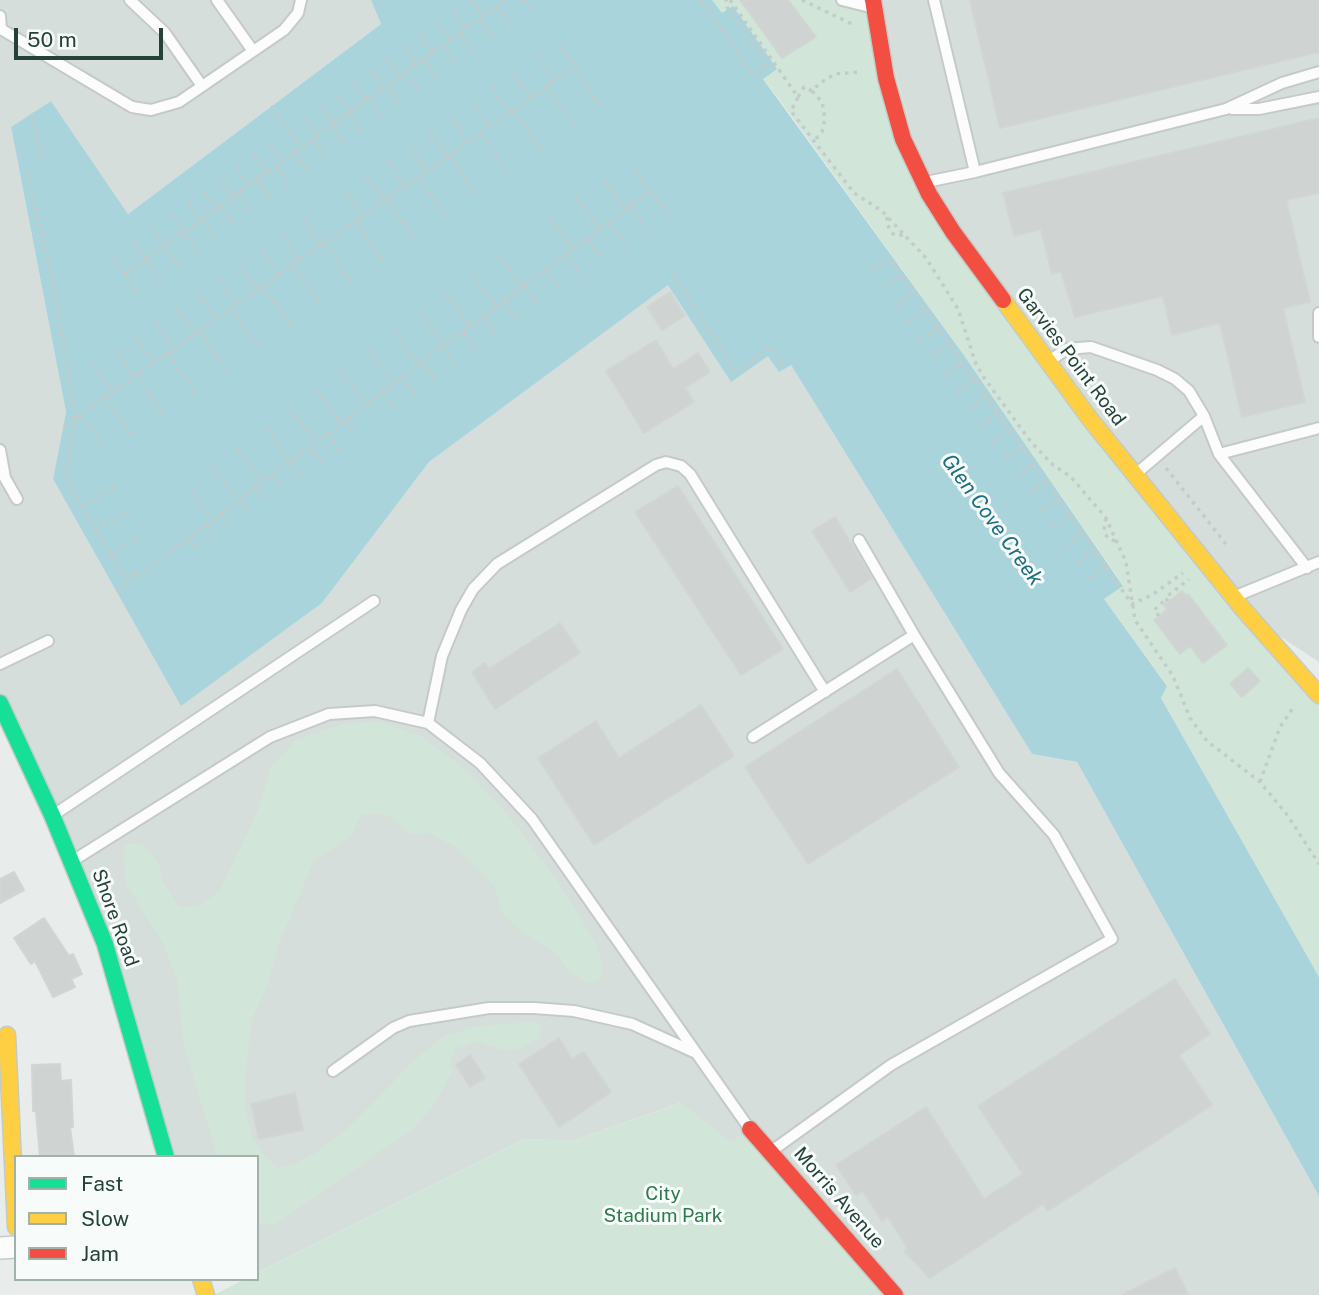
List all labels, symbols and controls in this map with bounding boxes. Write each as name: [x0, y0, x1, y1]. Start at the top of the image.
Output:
scale bar: [18, 14, 166, 58]
text: 50 m: [27, 27, 77, 52]
street label: Garvies Point Road: [1012, 284, 1130, 430]
water label: Glen Cove Creek: [936, 449, 1048, 591]
street label: Shore Road: [87, 866, 143, 970]
street label: Morris Avenue: [789, 1143, 889, 1253]
legend: [14, 1155, 259, 1281]
text: Fast: [81, 1171, 123, 1196]
park label: City Stadium Park: [603, 1183, 723, 1227]
text: Slow: [81, 1206, 129, 1231]
text: Jam: [81, 1241, 119, 1266]

